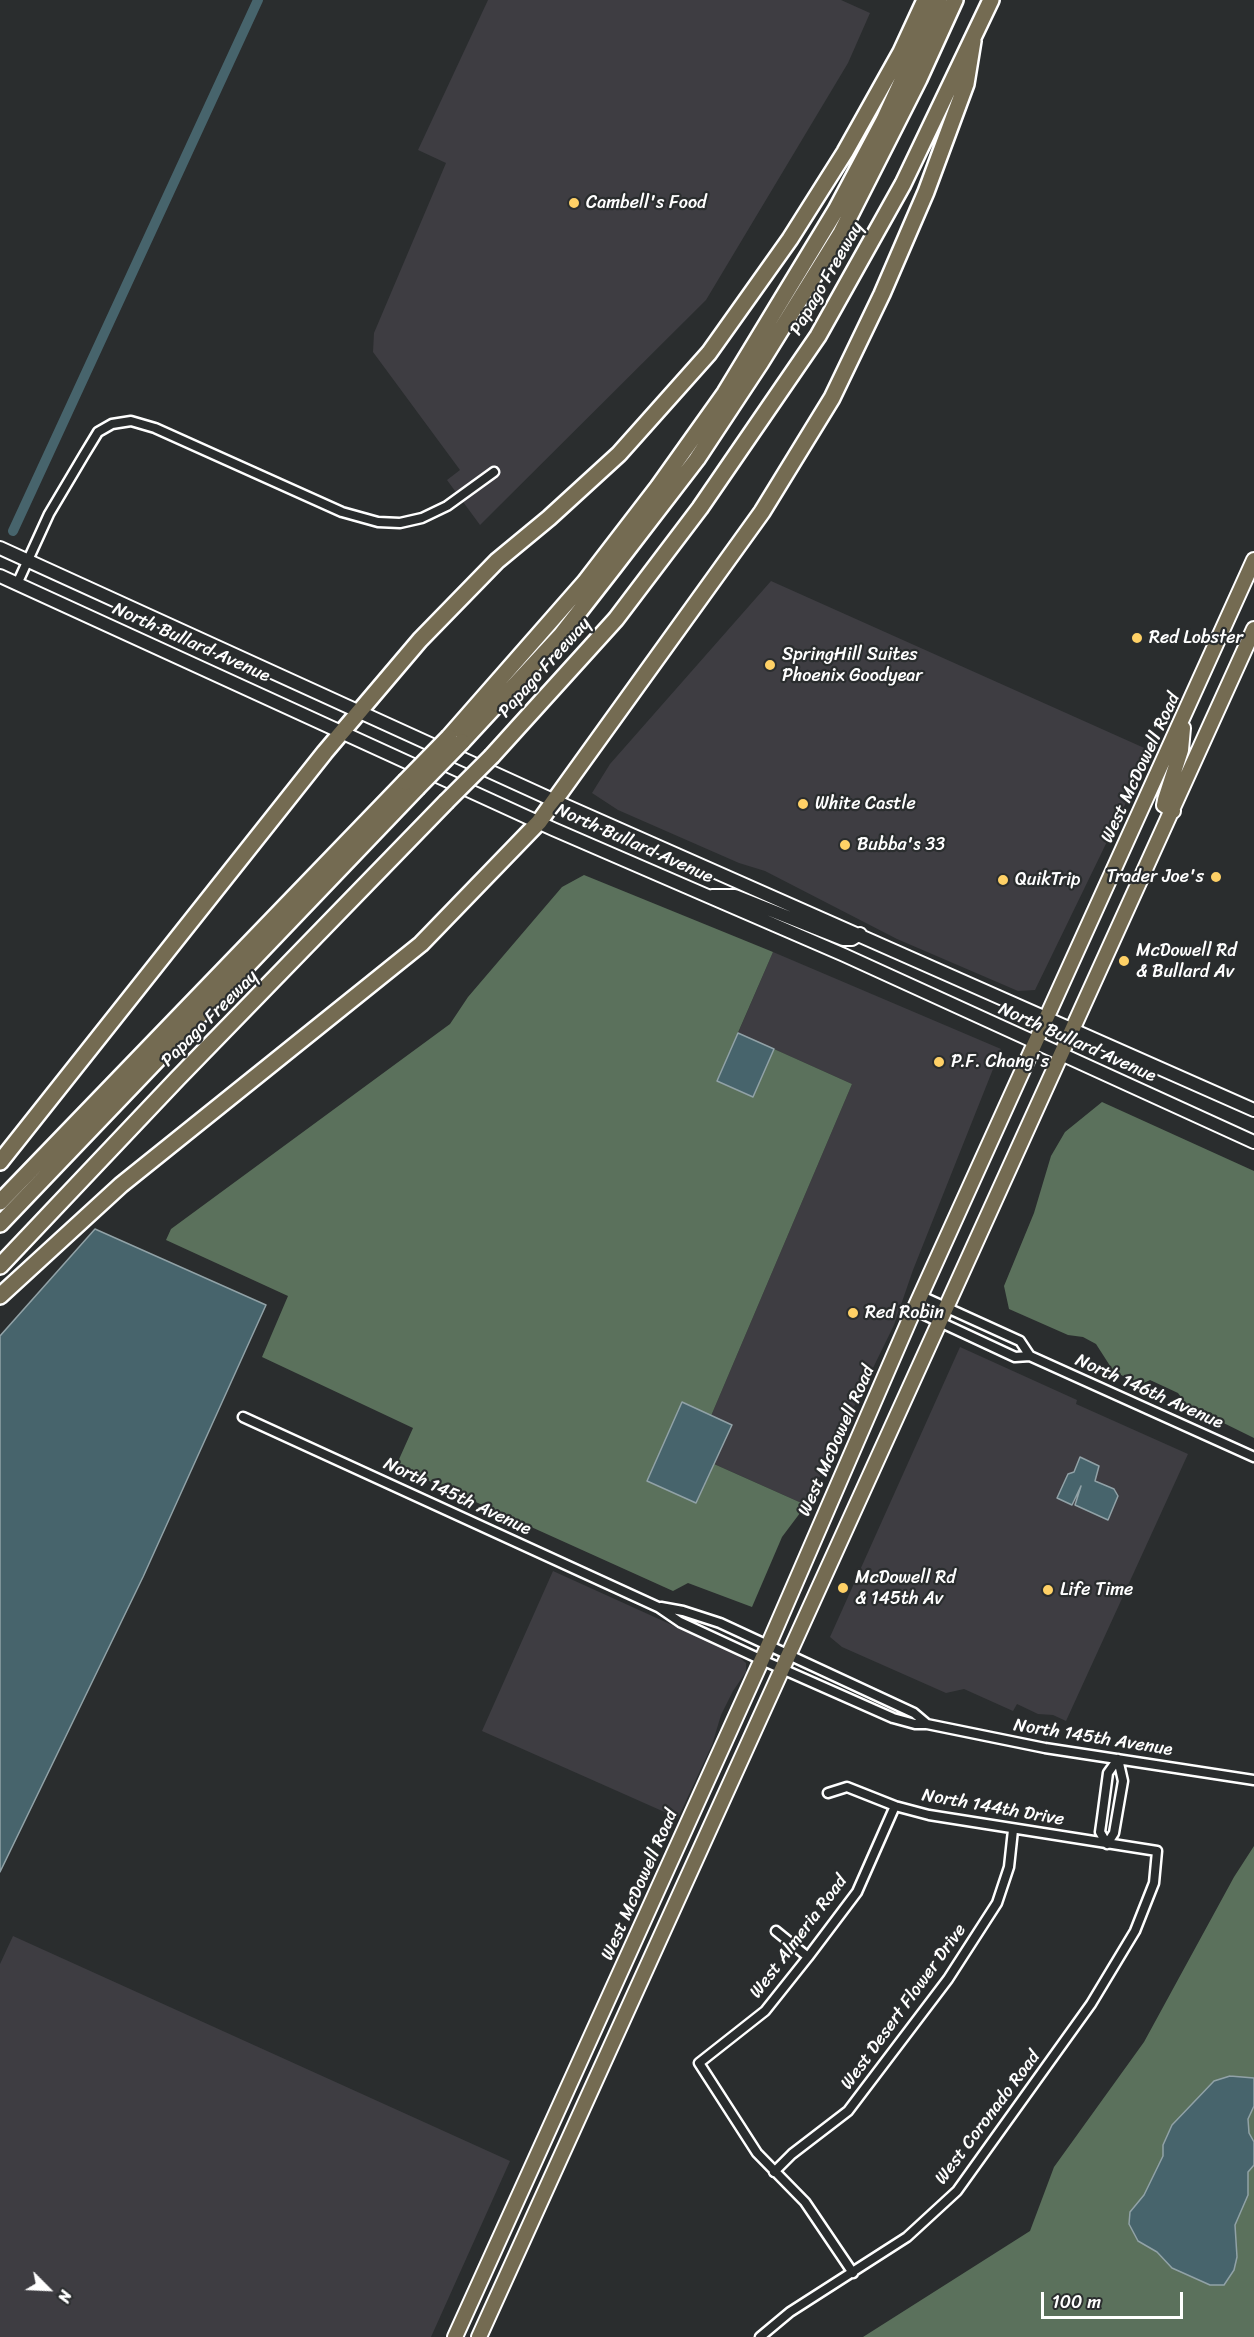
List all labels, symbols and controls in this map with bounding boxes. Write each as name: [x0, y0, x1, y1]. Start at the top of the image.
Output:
place label: Cambell's Food: [586, 192, 707, 214]
marker: Cambell's Food: [567, 196, 581, 210]
street label: Papago Freeway: [786, 218, 868, 340]
street label: North Bullard Avenue: [109, 599, 273, 687]
street label: Papago Freeway: [494, 613, 596, 723]
place label: Red Lobster: [1149, 627, 1243, 649]
marker: Red Lobster: [1130, 631, 1144, 645]
place label: SpringHill Suites Phoenix Goodyear: [782, 644, 923, 686]
marker: SpringHill Suites Phoenix Goodyear: [763, 658, 777, 672]
street label: West McDowell Road: [1097, 690, 1185, 846]
place label: White Castle: [815, 793, 916, 815]
marker: White Castle: [796, 797, 810, 811]
street label: North Bullard Avenue: [552, 800, 716, 888]
place label: Bubba's 33: [857, 834, 945, 856]
marker: Bubba's 33: [838, 838, 852, 852]
place label: Trader Joe's: [1107, 866, 1204, 888]
place label: QuikTrip: [1015, 869, 1081, 891]
marker: Trader Joe's: [1209, 870, 1223, 884]
marker: QuikTrip: [996, 873, 1010, 887]
place label: McDowell Rd & Bullard Av: [1136, 940, 1237, 982]
marker: McDowell Rd & Bullard Av: [1117, 954, 1131, 968]
street label: Papago Freeway: [157, 966, 263, 1072]
street label: North Bullard Avenue: [995, 999, 1159, 1087]
place label: P.F. Chang's: [951, 1051, 1049, 1073]
marker: P.F. Chang's: [932, 1055, 946, 1069]
place label: Red Robin: [865, 1302, 944, 1324]
marker: Red Robin: [846, 1306, 860, 1320]
street label: North 146th Avenue: [1072, 1350, 1226, 1434]
street label: West McDowell Road: [794, 1362, 880, 1520]
street label: North 145th Avenue: [380, 1453, 534, 1541]
place label: McDowell Rd & 145th Av: [855, 1567, 956, 1610]
place label: Life Time: [1060, 1579, 1133, 1601]
marker: McDowell Rd & 145th Av: [836, 1581, 850, 1595]
marker: Life Time: [1041, 1583, 1055, 1597]
street label: North 145th Avenue: [1012, 1715, 1174, 1761]
street label: North 144th Drive: [920, 1785, 1066, 1831]
street label: West McDowell Road: [597, 1806, 683, 1964]
street label: West Almeria Road: [746, 1871, 852, 2003]
street label: West Desert Flower Drive: [837, 1920, 971, 2094]
street label: West Coronado Road: [931, 2047, 1045, 2189]
north arrow: [18, 2259, 78, 2319]
scale bar: [1044, 2280, 1186, 2318]
text: N: [49, 2286, 80, 2307]
text: 100 m: [1052, 2286, 1101, 2318]

